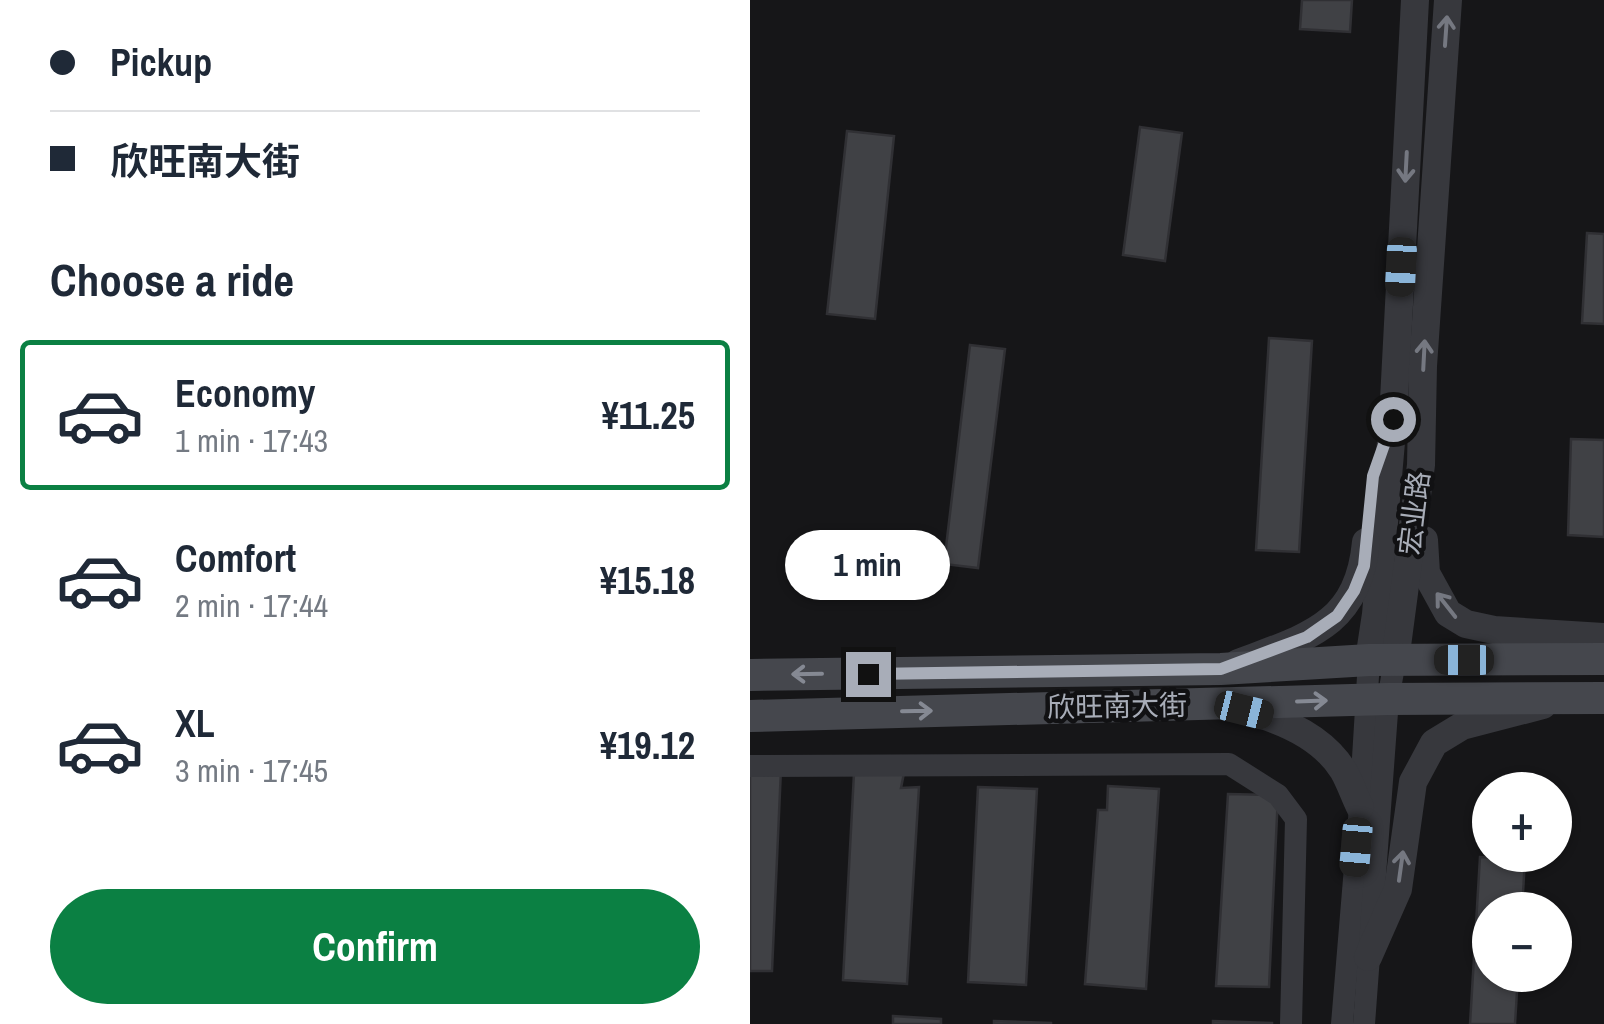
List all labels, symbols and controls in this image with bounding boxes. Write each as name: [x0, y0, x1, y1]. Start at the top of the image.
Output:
one-way arrow: [1437, 15, 1456, 47]
text: Pickup: [110, 37, 212, 88]
text: 欣旺南大街: [110, 136, 300, 187]
one-way arrow: [1396, 151, 1415, 183]
car: [1384, 236, 1418, 298]
text: Choose a ride: [50, 249, 294, 310]
one-way arrow: [1415, 340, 1434, 372]
text: Economy: [175, 368, 315, 419]
icon: car: [55, 370, 145, 460]
text: ¥11.25: [601, 390, 695, 441]
route start: [1371, 397, 1416, 442]
text: 1 min · 17:43: [175, 419, 328, 462]
street label: 宏业路: [1390, 469, 1438, 557]
callout: 1 min: [786, 529, 950, 599]
text: Comfort: [175, 533, 296, 584]
icon: car: [55, 535, 145, 625]
text: 1 min: [833, 543, 902, 586]
text: ¥15.18: [600, 555, 695, 606]
text: 2 min · 17:44: [175, 584, 328, 627]
one-way arrow: [1436, 592, 1458, 618]
car: [1434, 645, 1494, 675]
route end: [846, 652, 891, 697]
one-way arrow: [791, 665, 823, 684]
street label: 欣旺南大街: [1047, 686, 1187, 726]
car: [1211, 688, 1277, 732]
one-way arrow: [1296, 692, 1328, 711]
text: XL: [175, 698, 215, 749]
icon: car: [55, 700, 145, 790]
one-way arrow: [901, 702, 933, 721]
text: ¥19.12: [600, 720, 695, 771]
text: 3 min · 17:45: [175, 749, 328, 792]
map controls: [1472, 772, 1572, 992]
button: +: [1472, 772, 1572, 872]
car: [1338, 816, 1374, 878]
one-way arrow: [1392, 850, 1410, 883]
button: Confirm: [50, 889, 700, 1004]
button: −: [1472, 892, 1572, 992]

